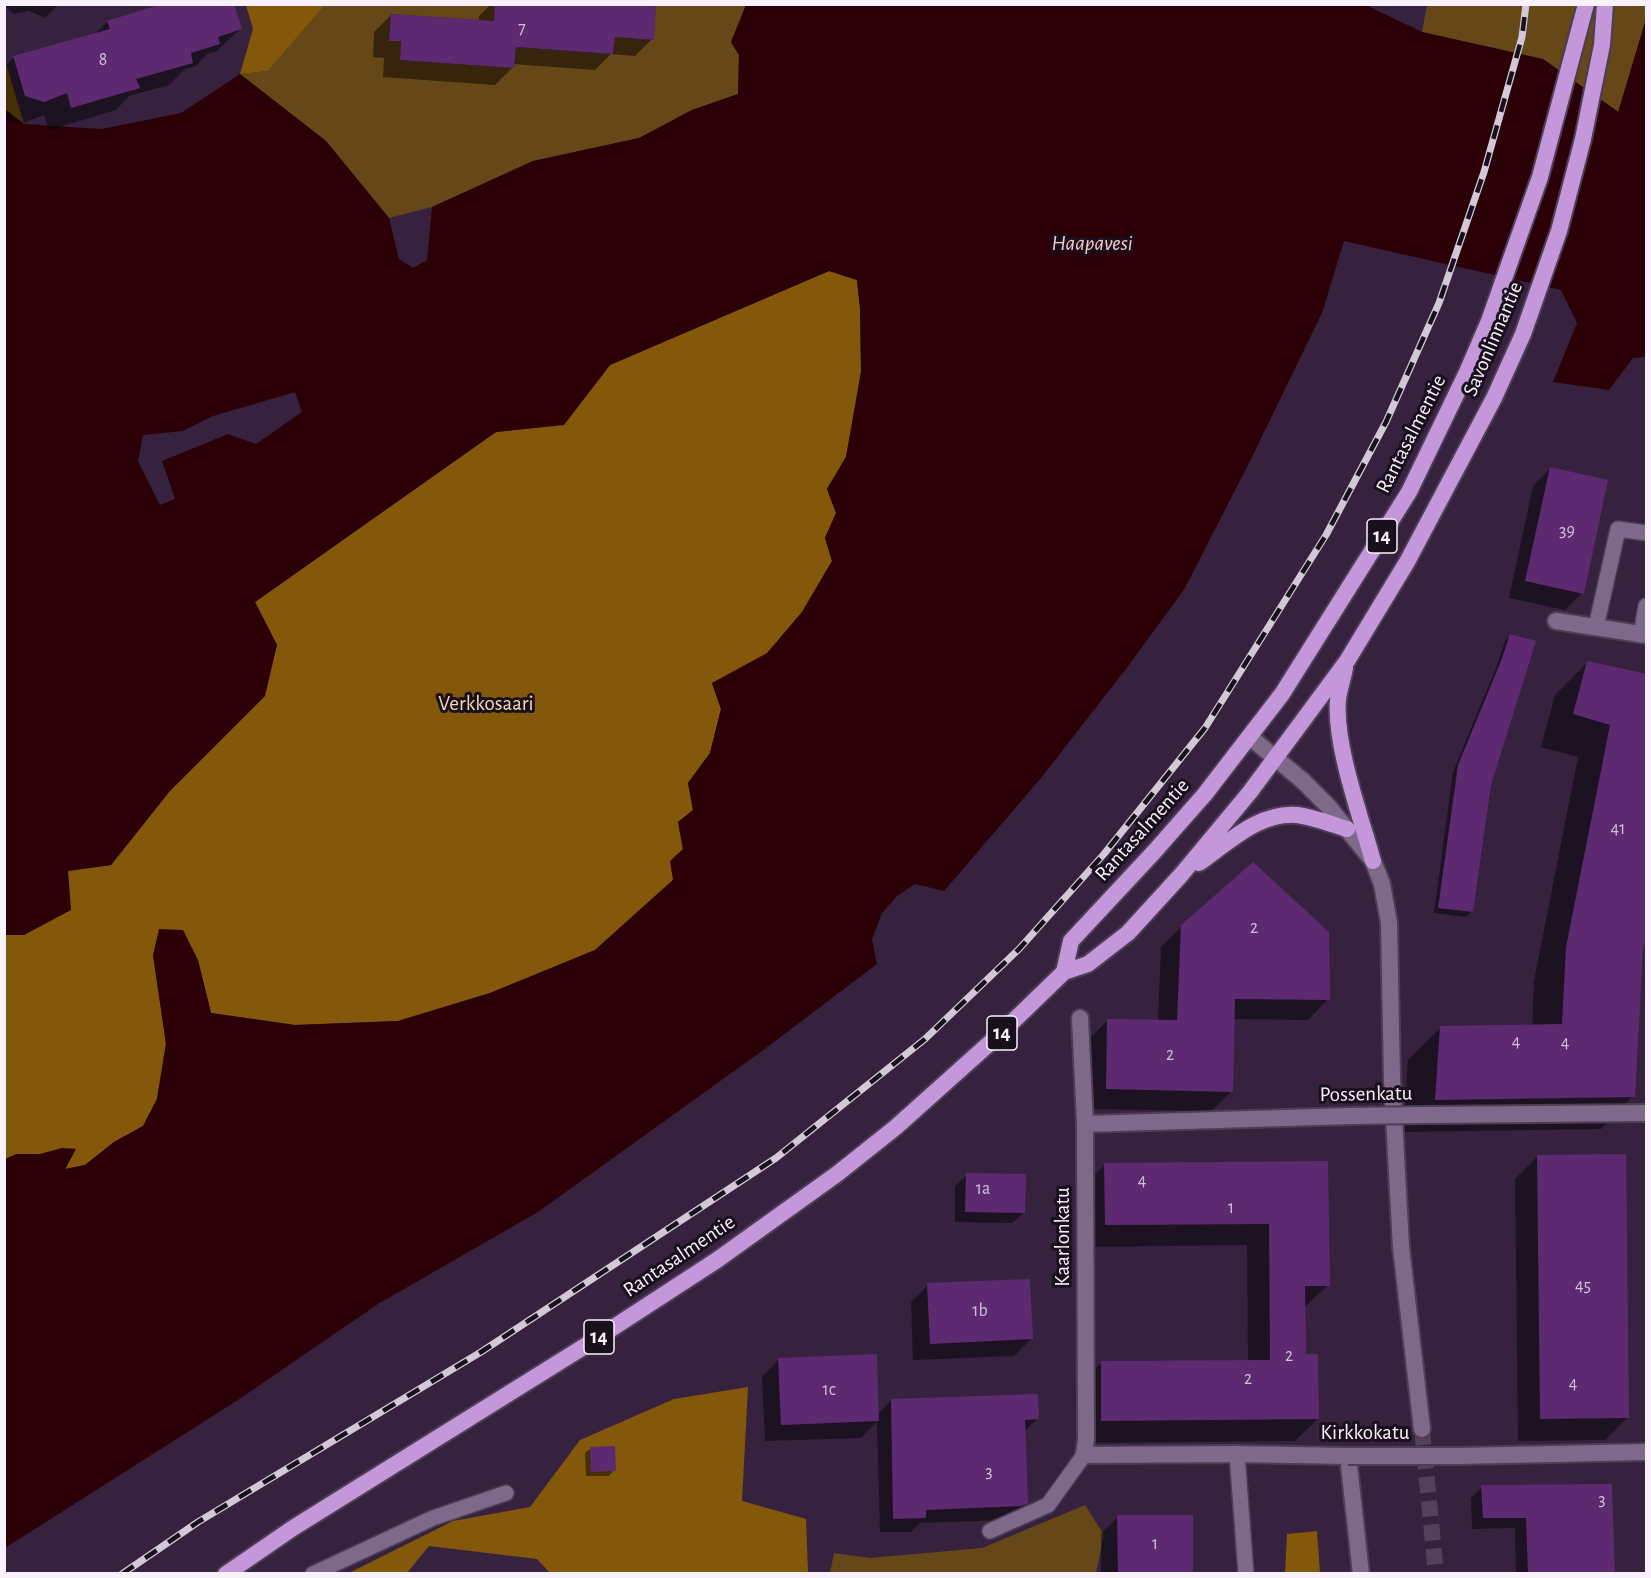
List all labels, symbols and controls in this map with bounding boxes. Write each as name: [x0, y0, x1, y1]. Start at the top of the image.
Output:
house number: 7: [518, 18, 526, 40]
house number: 8: [99, 49, 107, 71]
water label: Haapavesi: [1052, 230, 1132, 256]
street label: Savonlinnantie: [1458, 278, 1528, 400]
street label: Rantasalmentie: [1370, 371, 1452, 497]
road number: 14: [1367, 519, 1397, 553]
house number: 39: [1559, 520, 1575, 542]
park label: Verkkosaari: [438, 691, 534, 717]
street label: Rantasalmentie: [1089, 773, 1195, 887]
house number: 41: [1611, 818, 1625, 840]
house number: 2: [1250, 917, 1258, 939]
road number: 14: [987, 1016, 1017, 1050]
house number: 4: [1512, 1031, 1520, 1053]
house number: 4: [1561, 1032, 1569, 1054]
house number: 2: [1166, 1044, 1174, 1066]
street label: Possenkatu: [1319, 1081, 1413, 1107]
house number: 4: [1138, 1170, 1146, 1192]
house number: 1a: [976, 1178, 990, 1200]
street label: Kaarlonkatu: [1050, 1187, 1076, 1287]
house number: 1: [1228, 1197, 1234, 1219]
street label: Rantasalmentie: [618, 1209, 740, 1303]
house number: 45: [1575, 1275, 1591, 1297]
house number: 1b: [972, 1300, 988, 1322]
road number: 14: [584, 1320, 614, 1354]
house number: 2: [1285, 1345, 1293, 1367]
house number: 2: [1244, 1368, 1252, 1390]
house number: 4: [1569, 1373, 1577, 1395]
house number: 1c: [822, 1379, 836, 1401]
street label: Kirkkokatu: [1321, 1420, 1409, 1446]
house number: 3: [985, 1461, 993, 1483]
house number: 3: [1598, 1489, 1606, 1511]
house number: 1: [1152, 1533, 1158, 1555]

